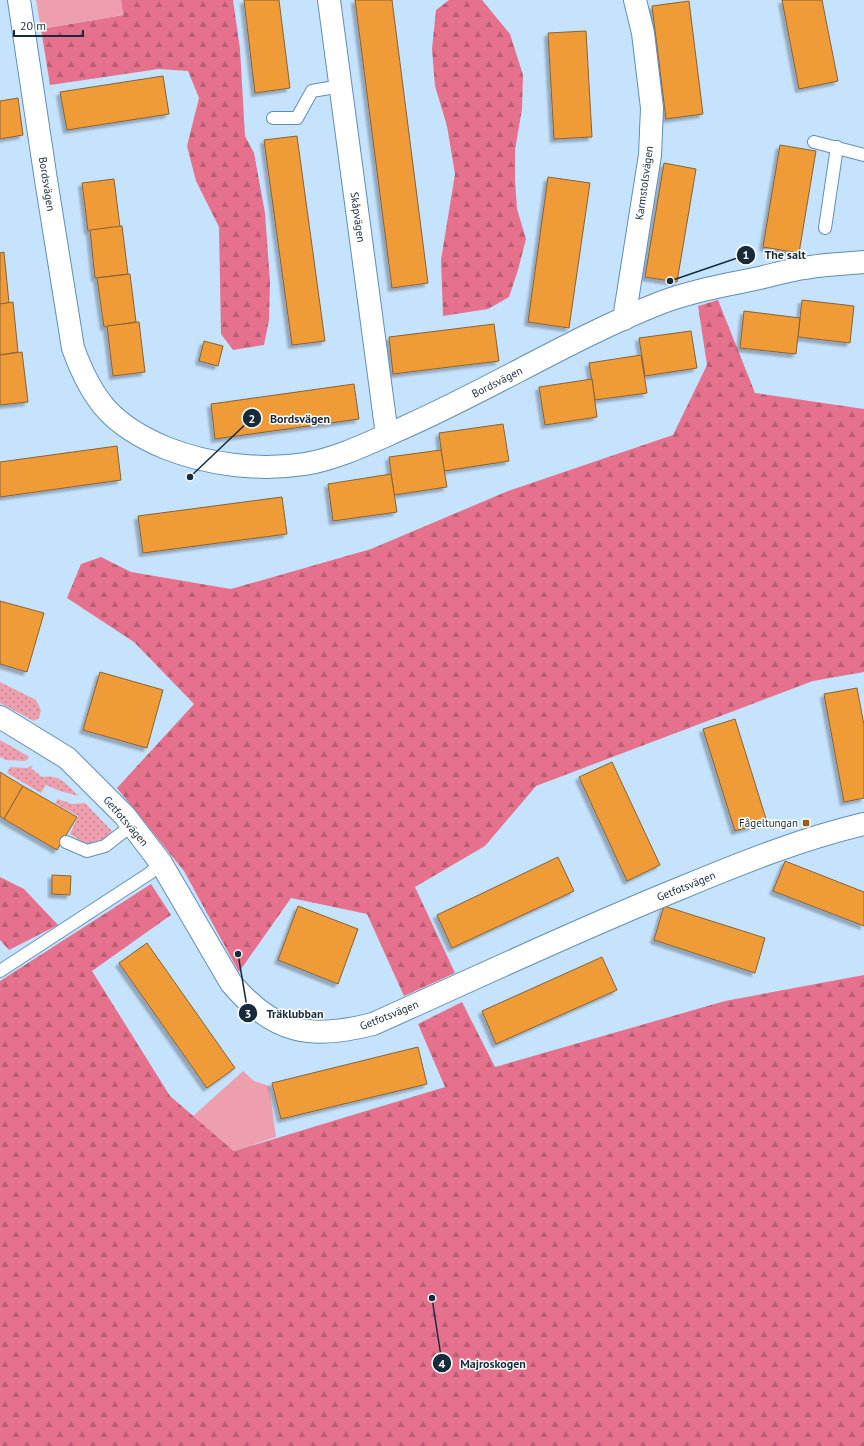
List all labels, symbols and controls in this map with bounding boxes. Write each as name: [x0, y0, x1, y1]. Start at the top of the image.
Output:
scale bar: [14, 12, 83, 38]
text: 20 m: [20, 18, 46, 33]
street label: Karmstolsvägen: [632, 145, 656, 221]
street label: Bordsvägen: [36, 156, 58, 212]
street label: Skåpvägen: [348, 191, 368, 243]
callout: The salt: [736, 243, 813, 267]
text: 1: [743, 247, 749, 262]
text: The salt: [764, 247, 806, 262]
street label: Bordsvägen: [469, 363, 525, 401]
callout: Bordsvägen: [242, 406, 338, 430]
text: 2: [249, 411, 255, 426]
text: Bordsvägen: [270, 411, 330, 426]
street label: Getfotsvägen: [100, 793, 152, 849]
place label: Fågeltungan: [739, 816, 798, 830]
marker: Fågeltungan: [801, 818, 811, 828]
street label: Getfotsvägen: [655, 868, 717, 904]
street label: Getfotsvägen: [358, 997, 420, 1033]
callout: Träklubban: [238, 1001, 331, 1025]
text: 3: [245, 1006, 251, 1021]
text: Träklubban: [267, 1006, 323, 1021]
callout: Majroskogen: [432, 1351, 534, 1375]
text: 4: [439, 1356, 446, 1371]
text: Majroskogen: [460, 1356, 526, 1371]

